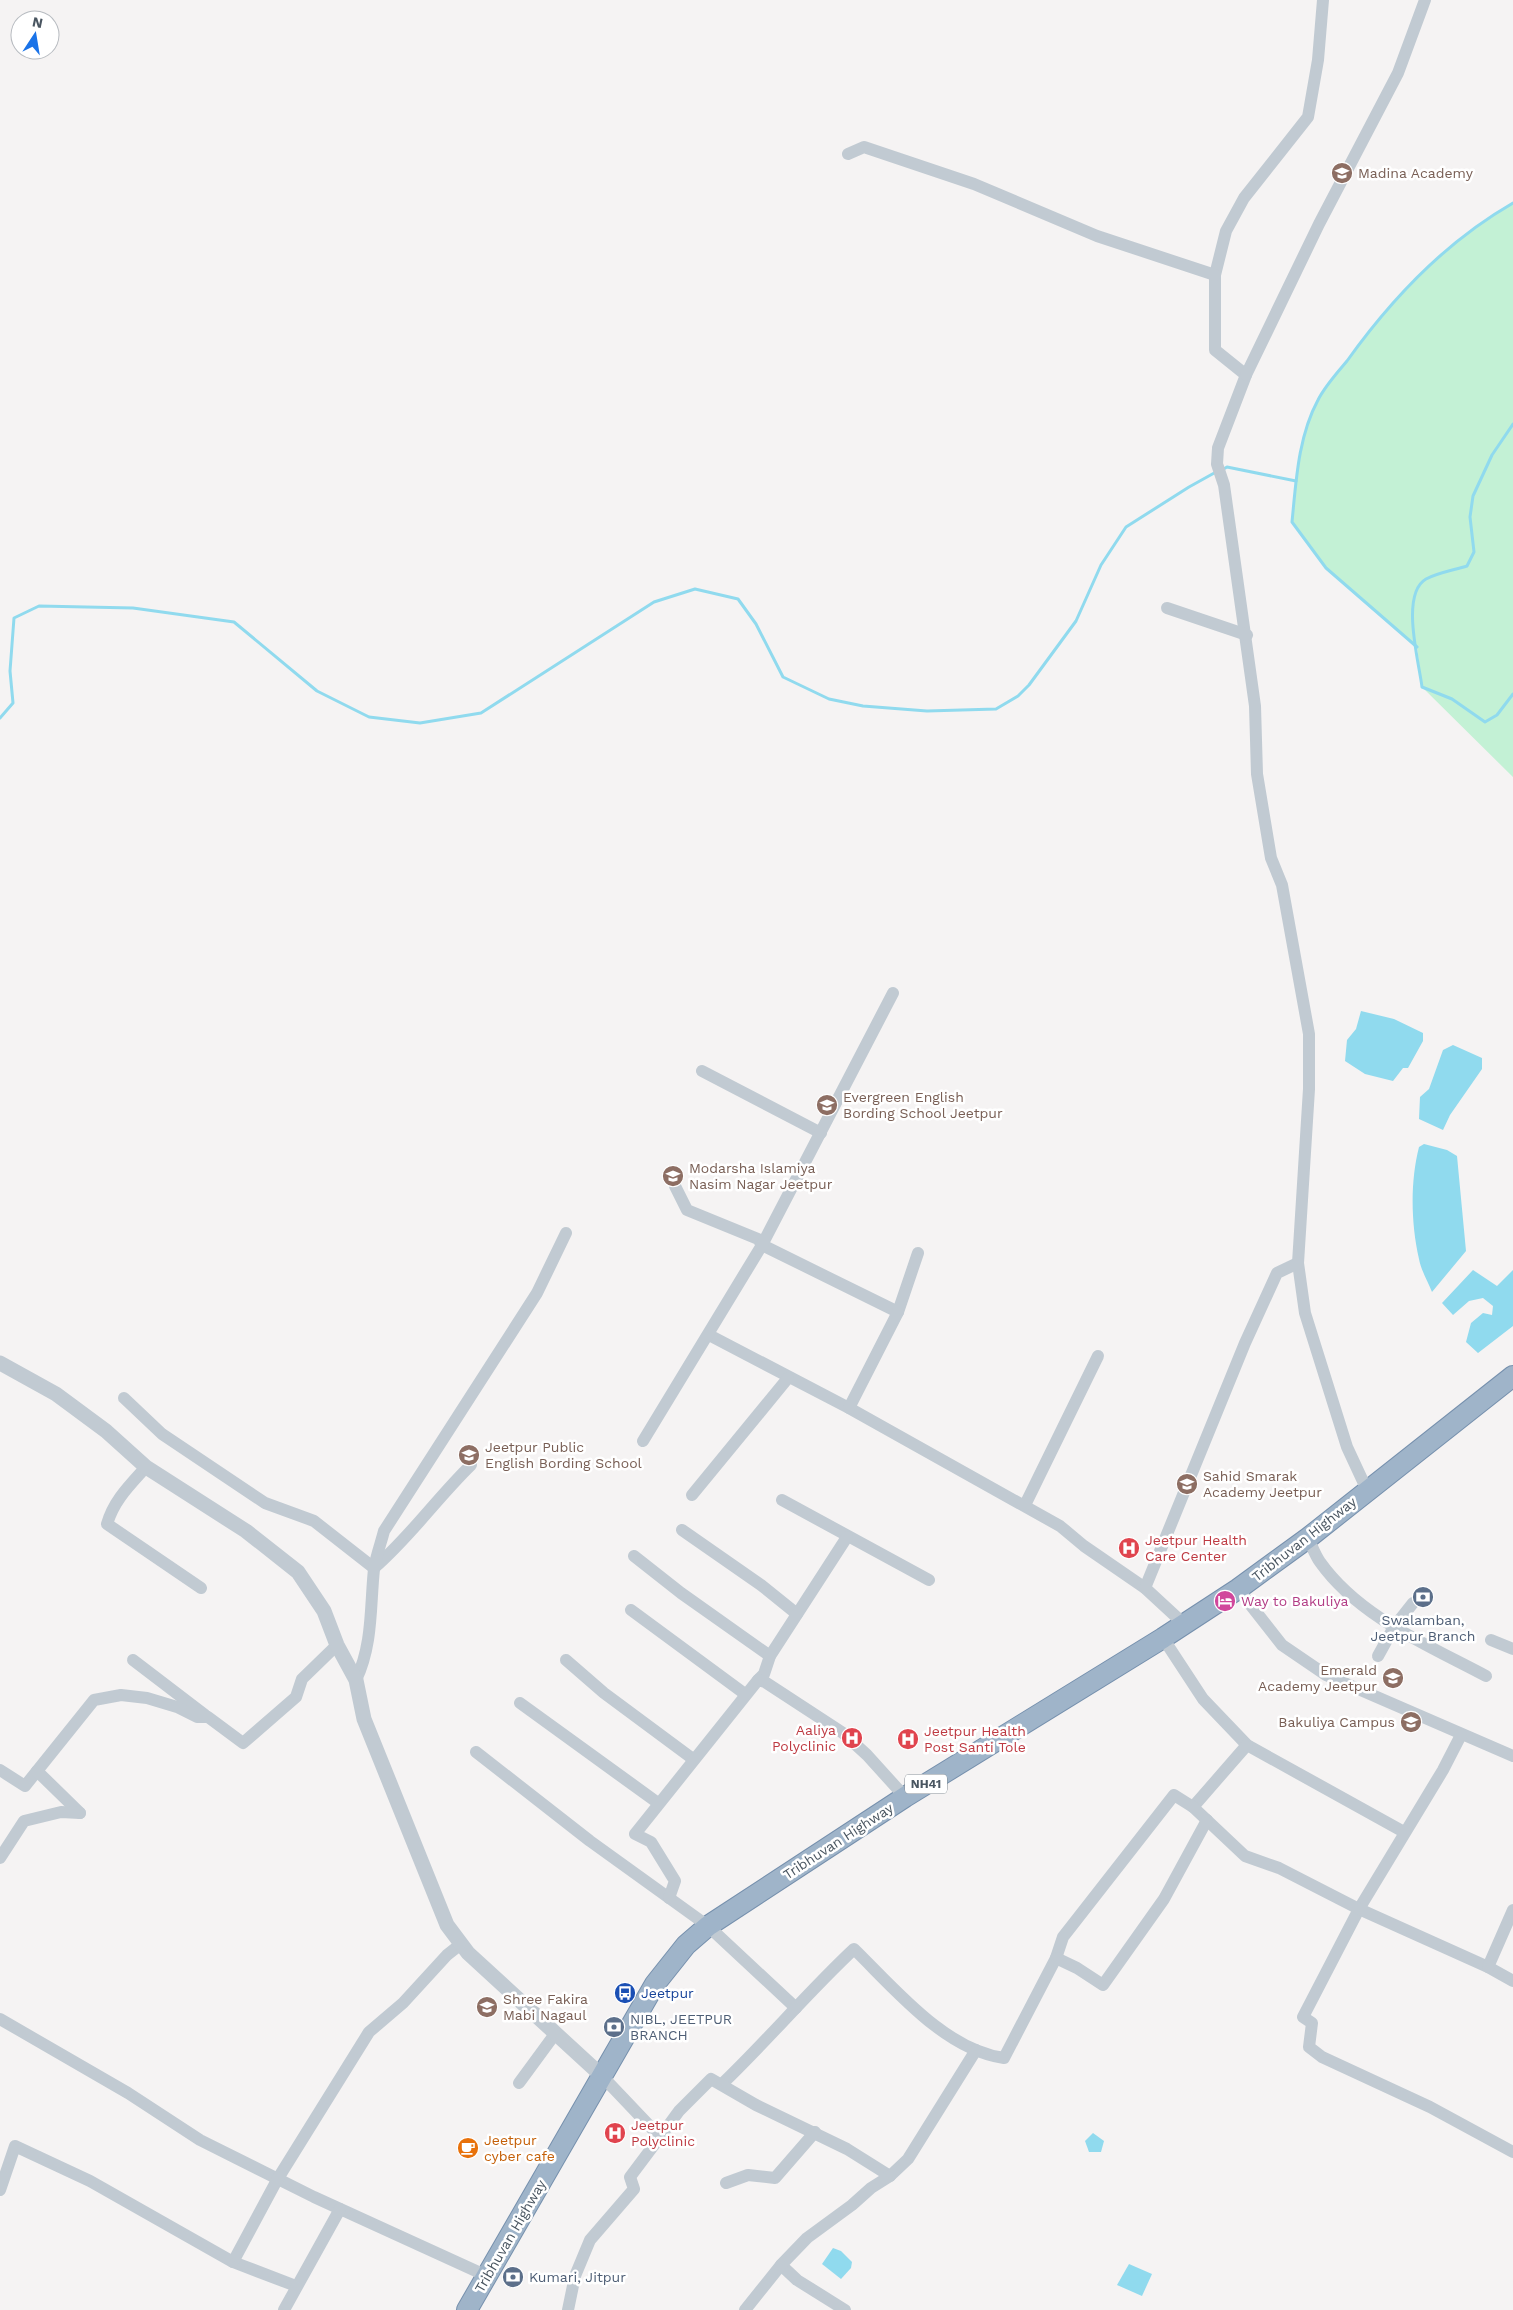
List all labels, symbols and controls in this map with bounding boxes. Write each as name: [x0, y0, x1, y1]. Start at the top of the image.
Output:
north arrow: [10, 10, 60, 60]
text: N: [31, 13, 44, 31]
school or university icon: Madina Academy: [1330, 161, 1354, 185]
place label: Madina Academy: [1358, 165, 1474, 181]
place label: Evergreen English Bording School Jeetpur: [843, 1089, 1003, 1121]
school or university icon: Evergreen English Bording School Jeetpur: [815, 1093, 839, 1117]
place label: Modarsha Islamiya Nasim Nagar Jeetpur: [689, 1160, 833, 1192]
school or university icon: Modarsha Islamiya Nasim Nagar Jeetpur: [661, 1164, 685, 1188]
place label: Jeetpur Public English Bording School: [485, 1439, 643, 1471]
school or university icon: Jeetpur Public English Bording School: [457, 1443, 481, 1467]
place label: Sahid Smarak Academy Jeetpur: [1203, 1468, 1322, 1500]
school or university icon: Sahid Smarak Academy Jeetpur: [1175, 1472, 1199, 1496]
street label: Tribhuvan Highway: [1249, 1493, 1360, 1585]
place label: Jeetpur Health Care Center: [1145, 1532, 1247, 1564]
hospital icon: Jeetpur Health Care Center: [1117, 1536, 1141, 1560]
bank icon: Swalamban, Jeetpur Branch: [1411, 1585, 1435, 1609]
hotel icon: Way to Bakuliya: [1213, 1589, 1237, 1613]
place label: Way to Bakuliya: [1241, 1593, 1349, 1609]
place label: Swalamban, Jeetpur Branch: [1371, 1612, 1475, 1644]
place label: Emerald Academy Jeetpur: [1258, 1662, 1377, 1694]
school or university icon: Emerald Academy Jeetpur: [1381, 1666, 1405, 1690]
school or university icon: Bakuliya Campus: [1399, 1710, 1423, 1734]
place label: Bakuliya Campus: [1278, 1714, 1395, 1730]
place label: Aaliya Polyclinic: [772, 1722, 836, 1754]
place label: Jeetpur Health Post Santi Tole: [924, 1723, 1026, 1755]
hospital icon: Aaliya Polyclinic: [840, 1726, 864, 1750]
hospital icon: Jeetpur Health Post Santi Tole: [896, 1727, 920, 1751]
road number: NH41: [905, 1775, 947, 1794]
street label: Tribhuvan Highway: [780, 1799, 897, 1883]
bus stop icon: Jeetpur: [613, 1981, 637, 2005]
place label: Jeetpur: [641, 1985, 694, 2001]
place label: Shree Fakira Mabi Nagaul: [503, 1991, 588, 2023]
school or university icon: Shree Fakira Mabi Nagaul: [475, 1995, 499, 2019]
place label: NIBL, JEETPUR BRANCH: [630, 2011, 732, 2043]
bank icon: NIBL, JEETPUR BRANCH: [602, 2015, 626, 2039]
place label: Jeetpur Polyclinic: [631, 2117, 695, 2149]
hospital icon: Jeetpur Polyclinic: [603, 2121, 627, 2145]
place label: Jeetpur cyber cafe: [484, 2132, 555, 2164]
cafe icon: Jeetpur cyber cafe: [456, 2136, 480, 2160]
street label: Tribhuvan Highway: [471, 2176, 549, 2295]
bank icon: Kumari, Jitpur: [501, 2265, 525, 2289]
place label: Kumari, Jitpur: [529, 2269, 626, 2285]

